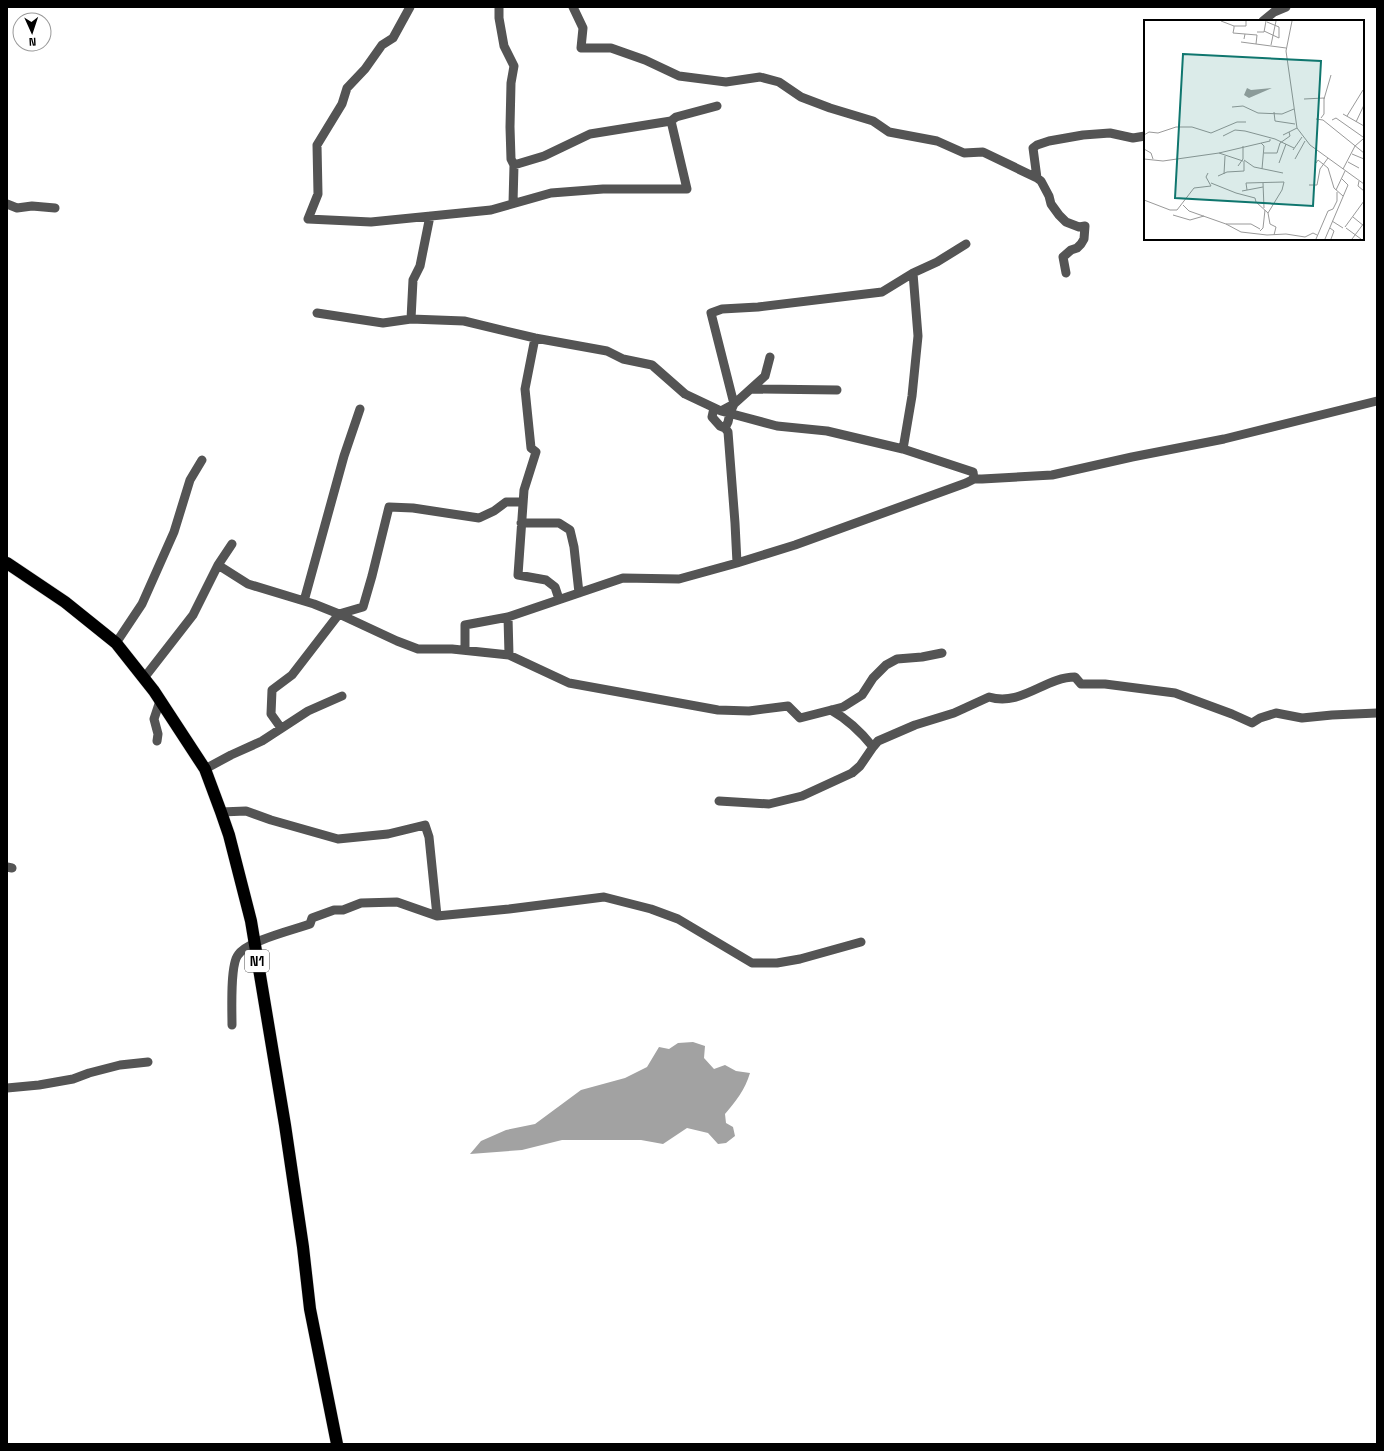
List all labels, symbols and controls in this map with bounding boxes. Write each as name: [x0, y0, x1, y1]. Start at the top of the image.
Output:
north arrow: [12, 12, 52, 52]
inset map: [1144, 20, 1364, 240]
text: N: [28, 35, 37, 49]
road number: N1: [245, 950, 269, 972]

